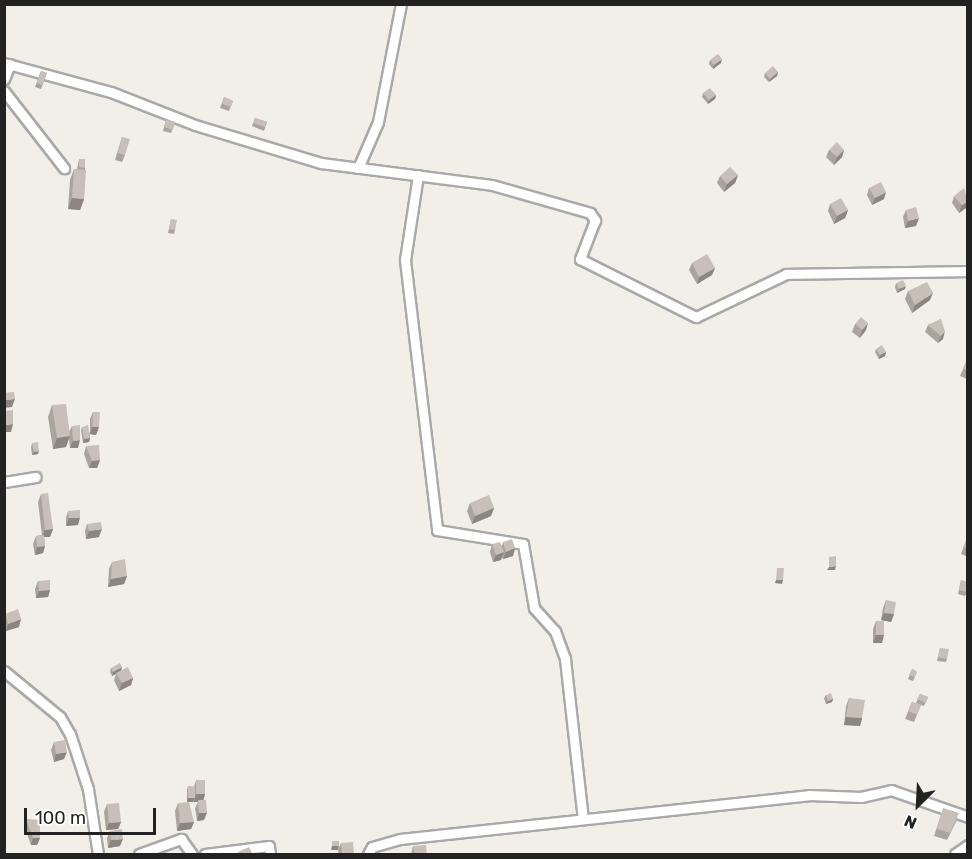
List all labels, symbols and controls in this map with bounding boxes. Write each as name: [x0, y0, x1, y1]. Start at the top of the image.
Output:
north arrow: [888, 775, 948, 835]
scale bar: [27, 796, 159, 834]
text: 100 m: [35, 807, 86, 829]
text: N: [901, 811, 920, 833]

